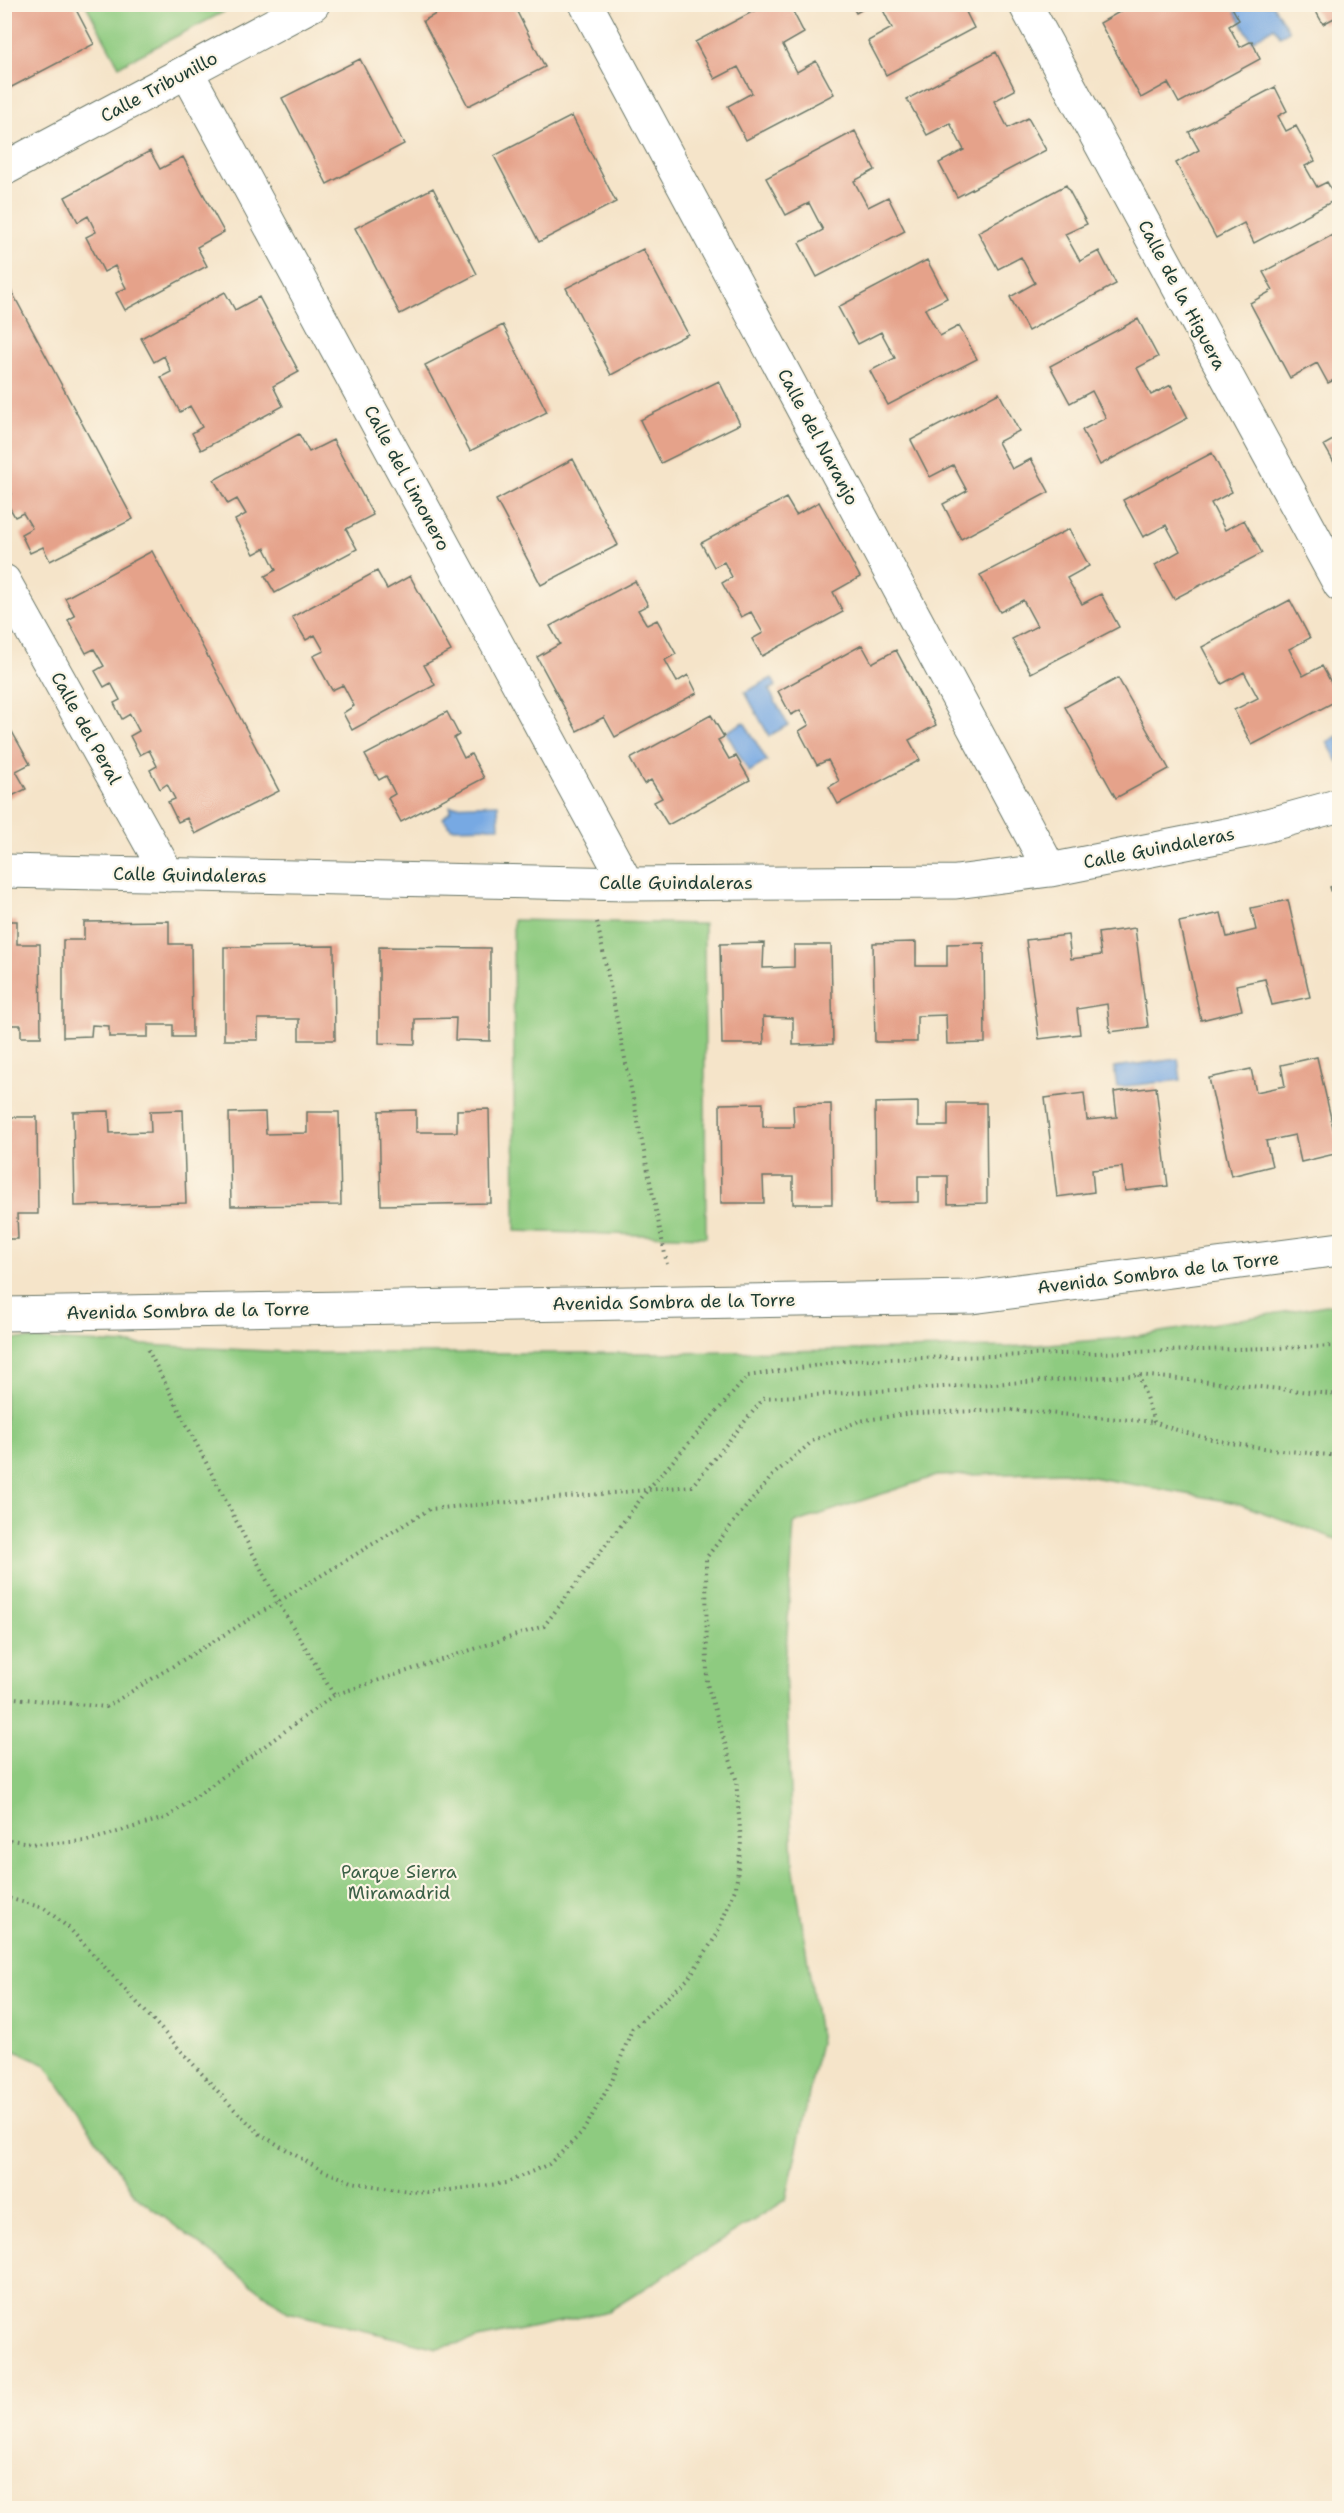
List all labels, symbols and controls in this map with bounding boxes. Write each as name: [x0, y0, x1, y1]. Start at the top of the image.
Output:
street label: Calle Tribunillo: [96, 46, 222, 128]
street label: Calle de la Higuera: [1132, 216, 1232, 374]
street label: Calle del Naranjo: [772, 365, 864, 509]
street label: Calle del Limonero: [358, 401, 456, 555]
street label: Calle del Peral: [45, 667, 127, 789]
street label: Calle Guindaleras: [1081, 822, 1237, 874]
street label: Calle Guindaleras: [113, 862, 267, 888]
street label: Calle Guindaleras: [599, 871, 753, 895]
street label: Avenida Sombra de la Torre: [1036, 1246, 1280, 1300]
street label: Avenida Sombra de la Torre: [552, 1288, 796, 1316]
street label: Avenida Sombra de la Torre: [66, 1297, 310, 1325]
park label: Parque Sierra Miramadrid: [341, 1860, 457, 1905]

